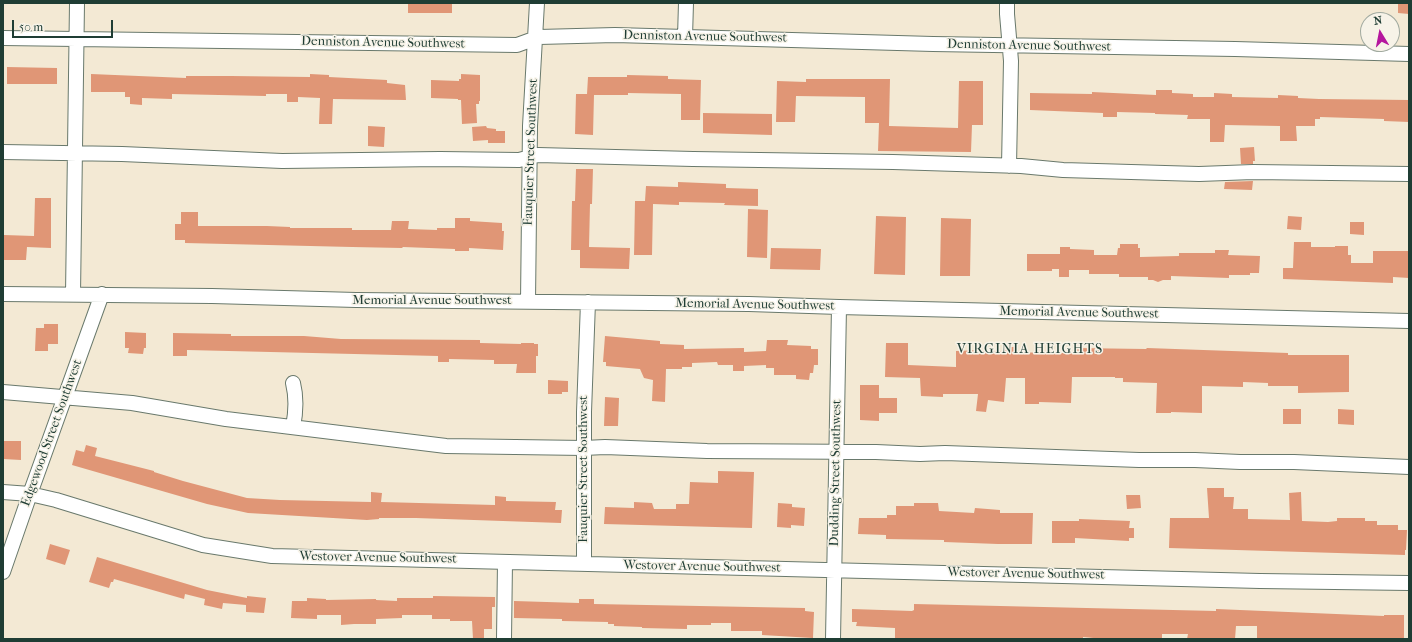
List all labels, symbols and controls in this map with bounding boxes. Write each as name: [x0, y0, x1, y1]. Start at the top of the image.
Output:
scale bar: [14, 12, 115, 38]
north arrow: [1360, 12, 1400, 52]
text: N: [1373, 14, 1383, 28]
text: 50 m: [19, 20, 43, 34]
street label: Denniston Avenue Southwest: [623, 28, 787, 46]
street label: Denniston Avenue Southwest: [301, 34, 465, 52]
street label: Denniston Avenue Southwest: [947, 37, 1111, 55]
street label: Fauquier Street Southwest: [521, 78, 541, 226]
street label: Memorial Avenue Southwest: [352, 293, 512, 309]
street label: Memorial Avenue Southwest: [675, 296, 835, 314]
street label: Memorial Avenue Southwest: [999, 304, 1159, 322]
district label: VIRGINIA HEIGHTS: [957, 342, 1103, 358]
street label: Edgewood Street Southwest: [18, 357, 86, 509]
street label: Fauquier Street Southwest: [576, 395, 592, 543]
street label: Dudding Street Southwest: [827, 399, 845, 547]
street label: Westover Avenue Southwest: [299, 549, 457, 567]
street label: Westover Avenue Southwest: [623, 558, 781, 576]
street label: Westover Avenue Southwest: [947, 565, 1105, 583]

